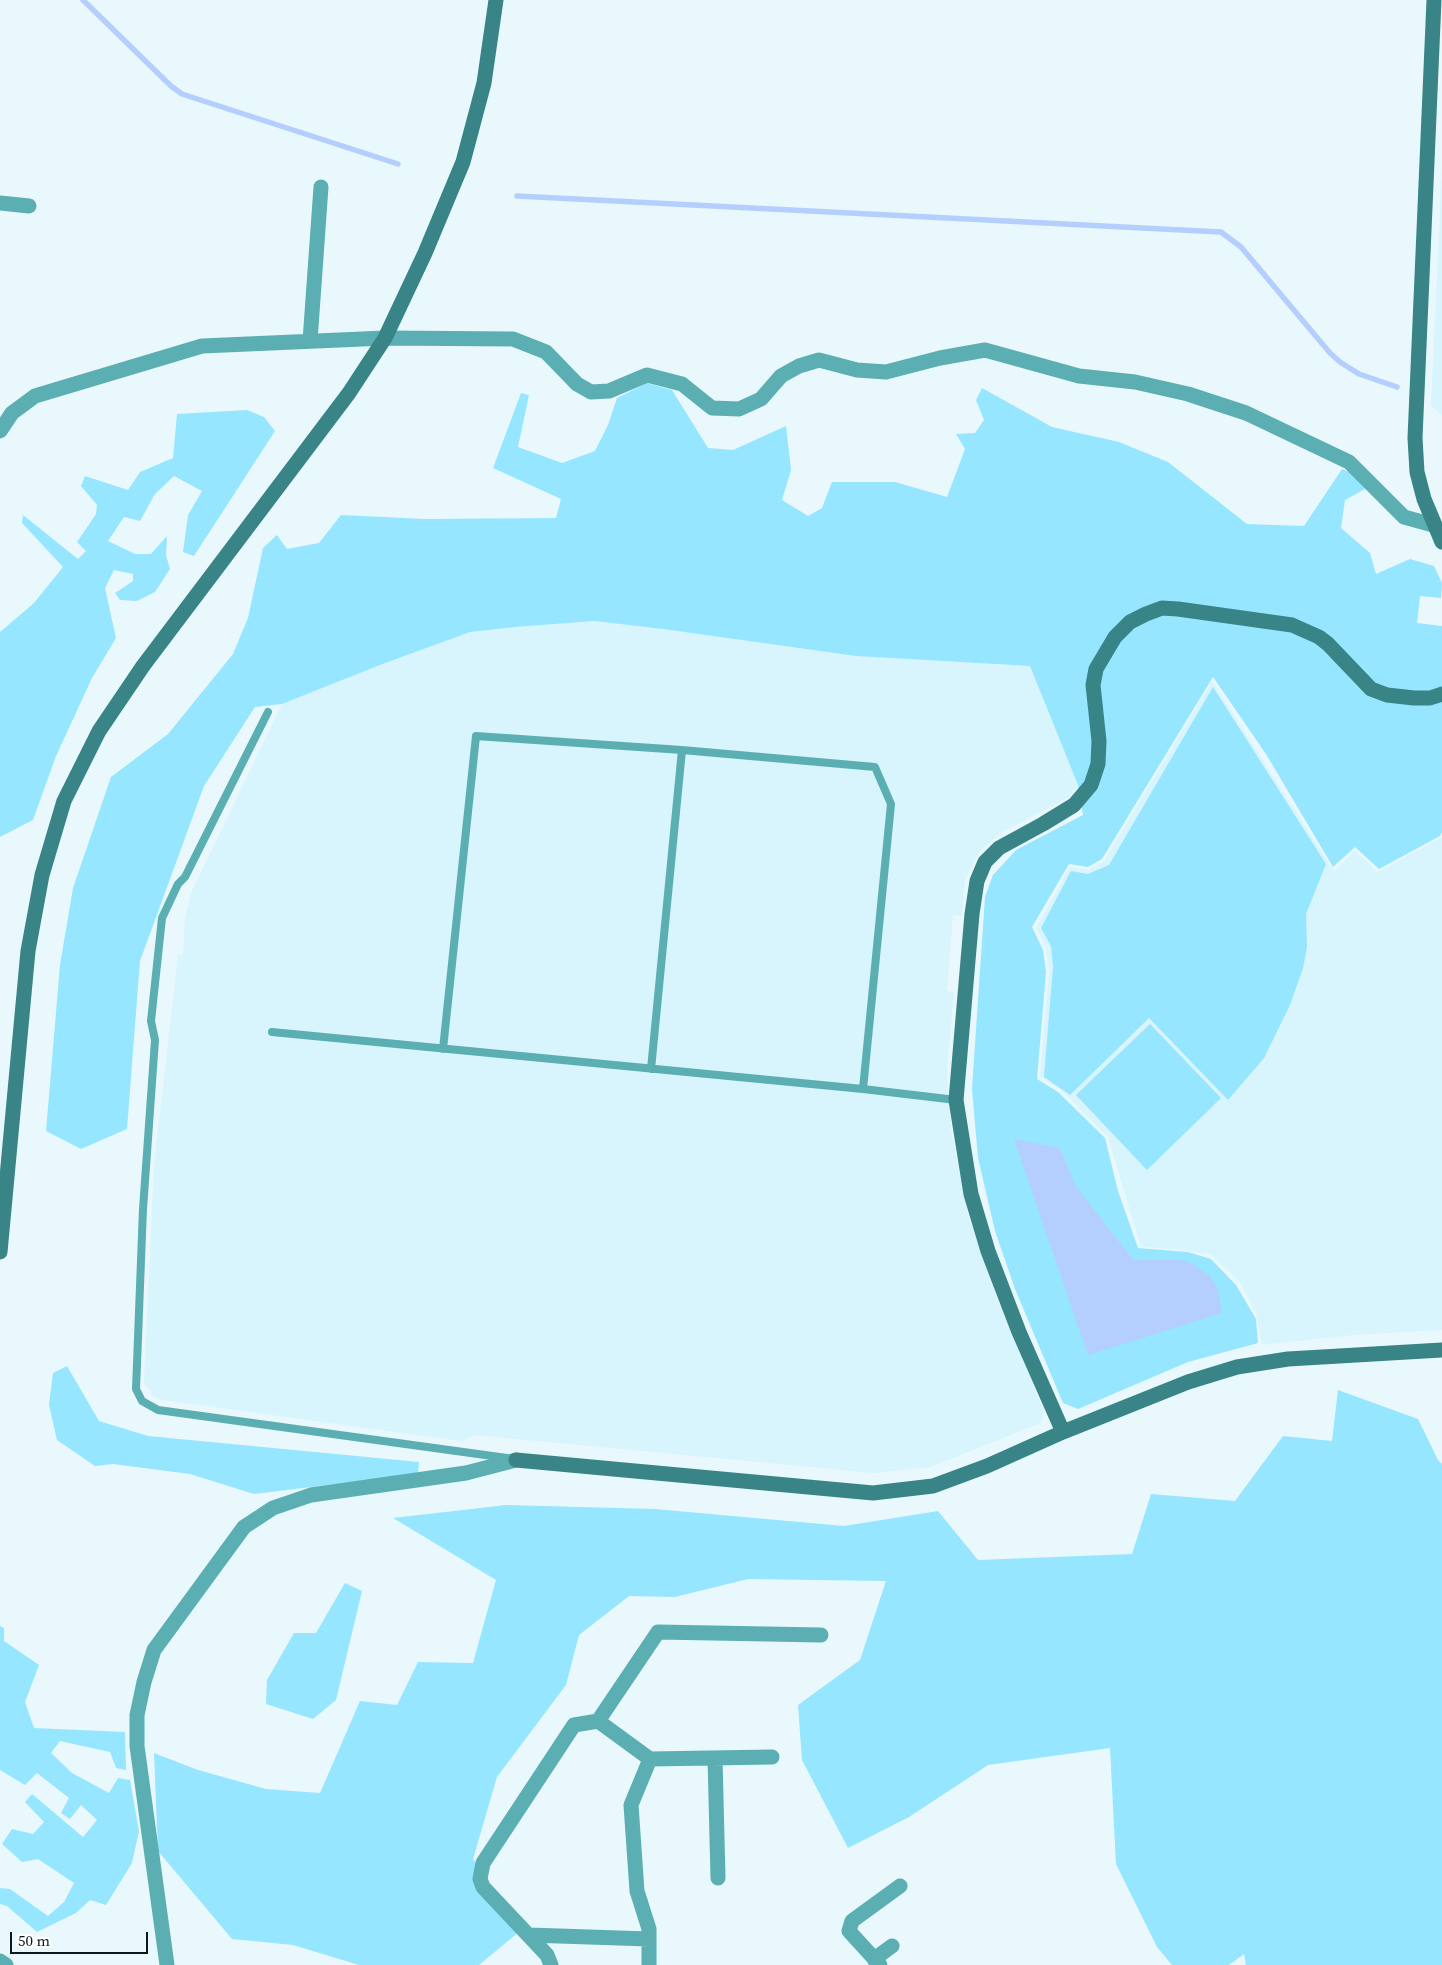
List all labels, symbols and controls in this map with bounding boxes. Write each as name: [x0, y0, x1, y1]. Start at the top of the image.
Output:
scale bar: [12, 1922, 150, 1954]
text: 50 m: [18, 1930, 50, 1951]

